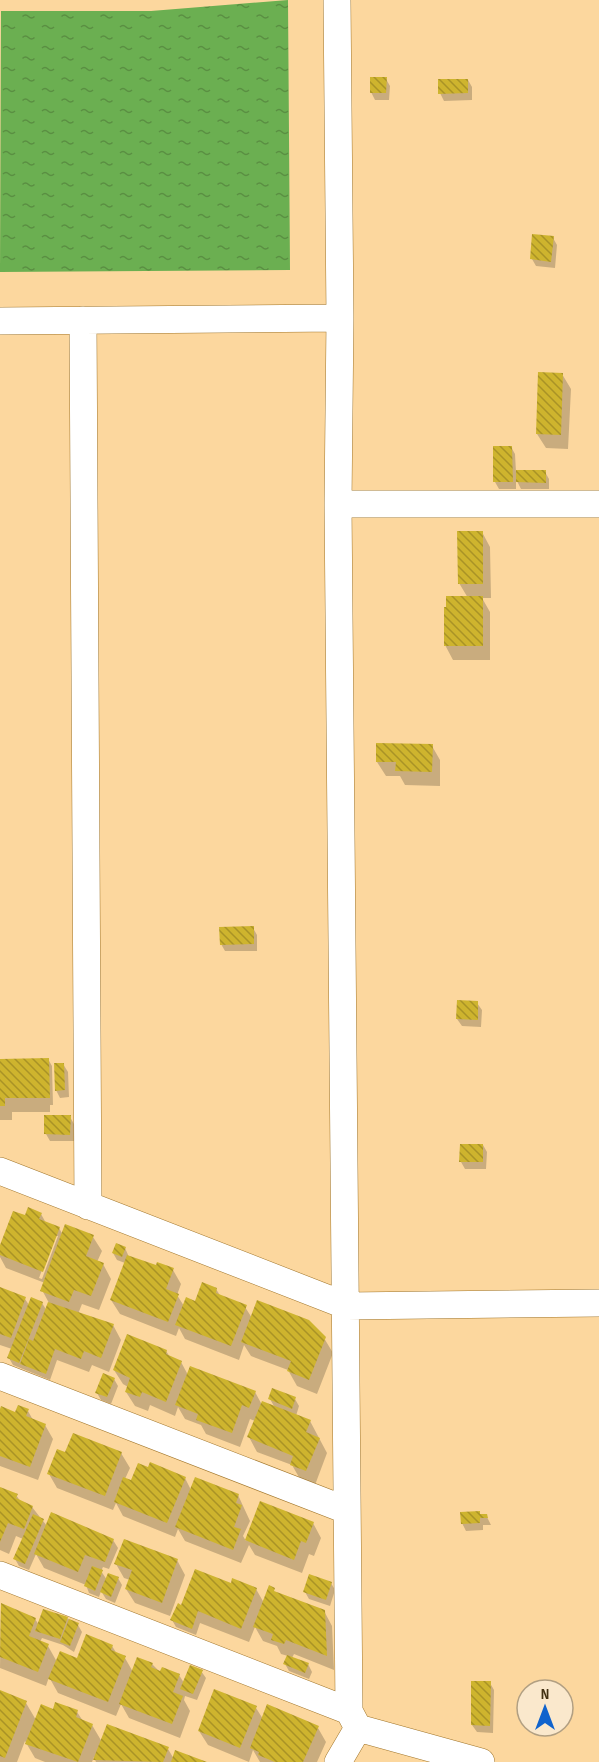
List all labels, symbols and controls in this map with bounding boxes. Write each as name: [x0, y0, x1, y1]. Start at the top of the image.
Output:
north arrow: [515, 1678, 575, 1738]
text: N: [541, 1685, 549, 1704]

